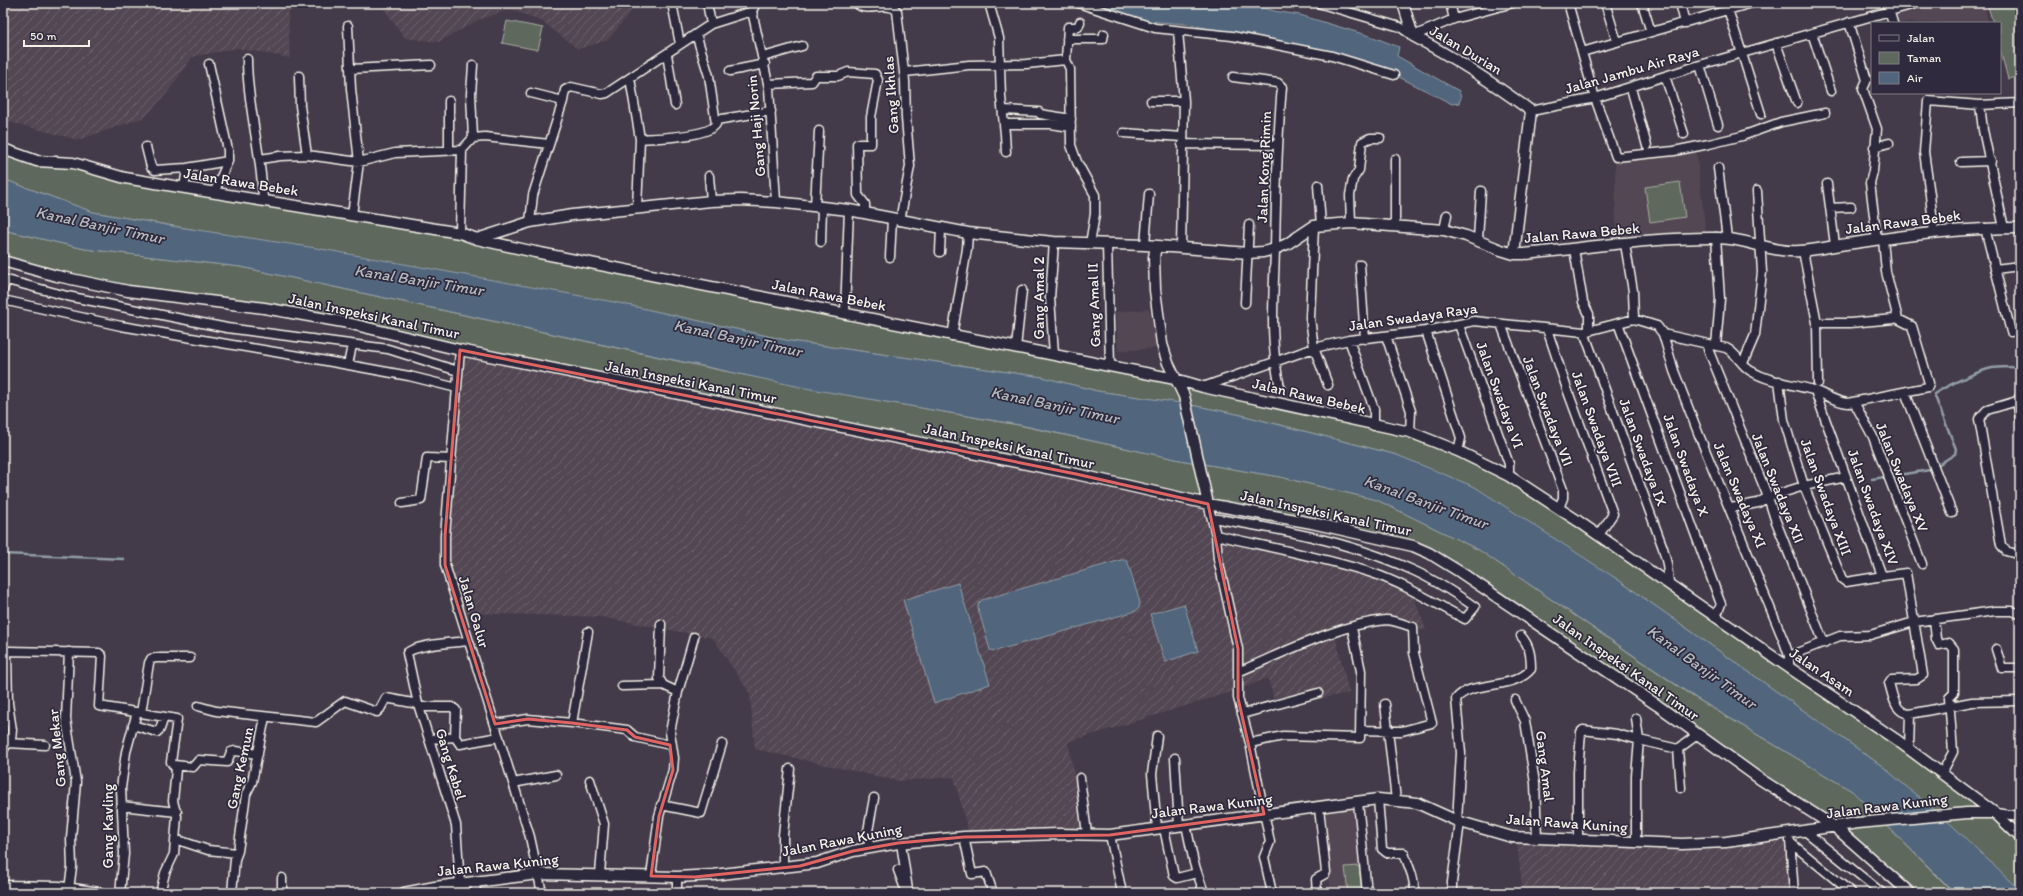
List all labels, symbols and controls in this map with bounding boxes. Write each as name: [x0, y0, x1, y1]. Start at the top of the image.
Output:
street label: Jalan Durian: [1427, 21, 1506, 79]
scale bar: [24, 22, 89, 48]
legend: [1871, 22, 2001, 94]
text: 50 m: [30, 29, 56, 43]
text: Jalan: [1907, 31, 1935, 45]
street label: Jalan Jambu Air Raya: [1563, 42, 1701, 98]
text: Taman: [1907, 51, 1942, 65]
street label: Gang Ikhlas: [879, 55, 903, 134]
text: Air: [1907, 71, 1923, 85]
street label: Gang Haji Norin: [743, 74, 769, 178]
street label: Jalan Kong Rimin: [1253, 110, 1275, 223]
street label: Jalan Rawa Bebek: [182, 164, 300, 200]
water label: Kanal Banjir Timur: [34, 202, 167, 248]
street label: Jalan Rawa Bebek: [1844, 206, 1962, 238]
street label: Jalan Rawa Bebek: [1523, 219, 1641, 247]
street label: Gang Amal 2: [1030, 257, 1048, 339]
water label: Kanal Banjir Timur: [353, 260, 487, 300]
street label: Gang Amal II: [1084, 263, 1104, 347]
street label: Jalan Rawa Bebek: [770, 275, 888, 315]
street label: Jalan Inspeksi Kanal Timur: [287, 289, 462, 343]
street label: Jalan Swadaya Raya: [1347, 299, 1479, 335]
water label: Kanal Banjir Timur: [672, 315, 805, 361]
street label: Jalan Swadaya VI: [1472, 339, 1528, 451]
street label: Jalan Swadaya VII: [1519, 353, 1577, 469]
street label: Jalan Inspeksi Kanal Timur: [604, 357, 779, 408]
street label: Jalan Swadaya VIII: [1568, 369, 1626, 489]
street label: Jalan Rawa Bebek: [1250, 374, 1368, 418]
water label: Kanal Banjir Timur: [989, 382, 1122, 428]
street label: Jalan Swadaya IX: [1615, 396, 1671, 509]
street label: Jalan Swadaya X: [1659, 411, 1713, 519]
street label: Jalan Inspeksi Kanal Timur: [922, 419, 1097, 473]
street label: Jalan Swadaya XV: [1872, 420, 1932, 535]
street label: Jalan Swadaya XII: [1748, 430, 1808, 546]
street label: Jalan Swadaya XIII: [1797, 436, 1855, 558]
street label: Jalan Swadaya XI: [1710, 439, 1770, 551]
street label: Jalan Swadaya XIV: [1844, 447, 1902, 568]
water label: Kanal Banjir Timur: [1361, 471, 1492, 534]
street label: Jalan Inspeksi Kanal Timur: [1239, 486, 1414, 540]
street label: Jalan Galur: [455, 574, 494, 650]
street label: Jalan Inspeksi Kanal Timur: [1549, 610, 1703, 725]
water label: Kanal Banjir Timur: [1644, 621, 1762, 714]
street label: Jalan Asam: [1786, 644, 1858, 701]
street label: Gang Mekar: [44, 708, 70, 788]
street label: Gang Kemun: [223, 725, 258, 811]
street label: Gang Kabel: [432, 726, 471, 803]
street label: Gang Amal: [1532, 729, 1558, 803]
street label: Gang Kavling: [99, 783, 117, 869]
street label: Jalan Rawa Kuning: [1150, 790, 1274, 822]
street label: Jalan Rawa Kuning: [1825, 790, 1949, 822]
street label: Jalan Rawa Kuning: [1505, 810, 1629, 836]
street label: Jalan Rawa Kuning: [780, 819, 904, 860]
street label: Jalan Rawa Kuning: [436, 850, 560, 880]

